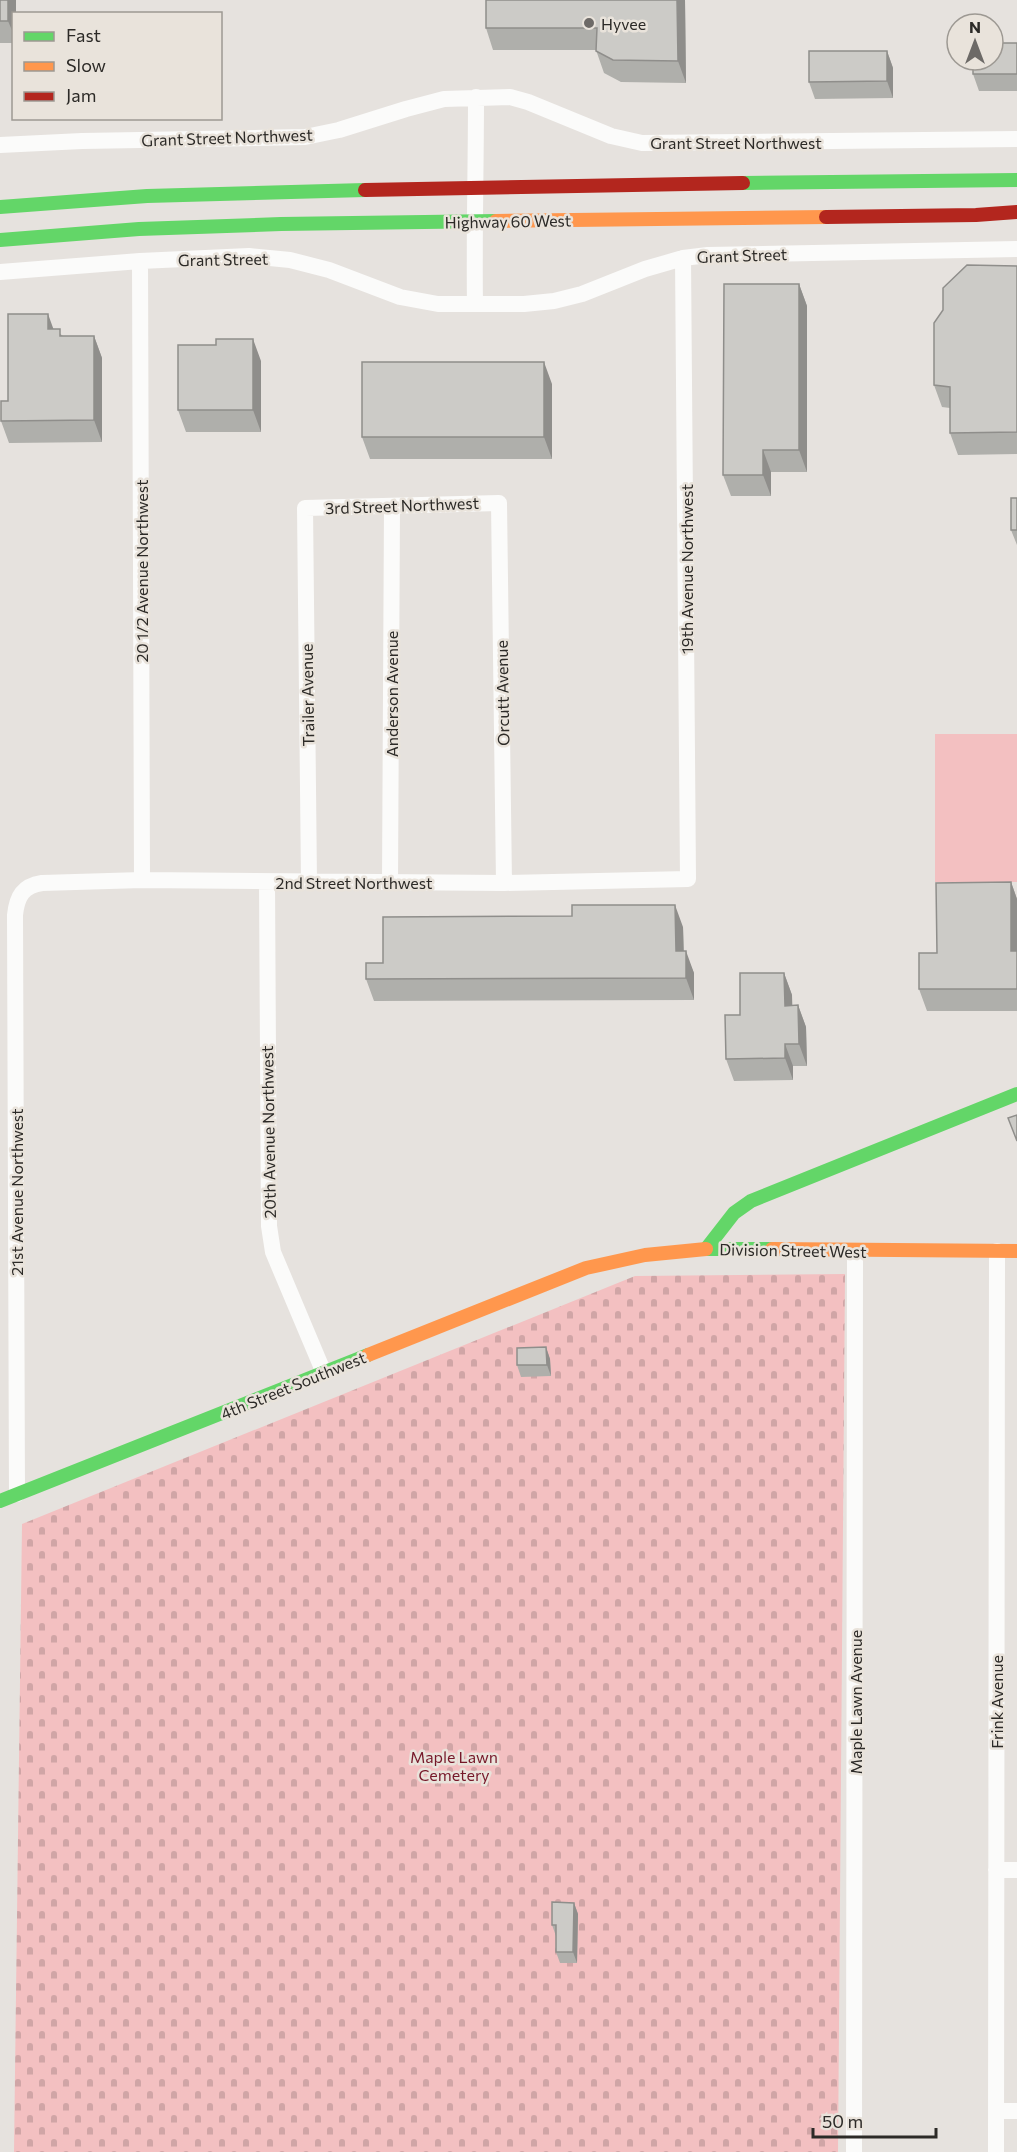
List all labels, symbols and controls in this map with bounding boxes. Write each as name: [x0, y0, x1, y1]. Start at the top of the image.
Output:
legend: [12, 12, 222, 120]
north arrow: [945, 12, 1005, 72]
place label: Hyvee: [601, 14, 646, 33]
marker: Hyvee: [582, 16, 596, 30]
text: N: [969, 17, 981, 36]
text: Fast: [66, 24, 101, 46]
text: Slow: [66, 54, 106, 76]
text: Jam: [66, 84, 96, 106]
street label: Grant Street Northwest: [141, 124, 314, 149]
street label: Grant Street Northwest: [650, 133, 822, 152]
street label: Highway 60 West: [445, 210, 572, 232]
street label: Grant Street: [697, 244, 788, 266]
street label: Grant Street: [178, 249, 269, 269]
street label: 20 1/2 Avenue Northwest: [132, 479, 151, 662]
street label: 19th Avenue Northwest: [677, 484, 696, 654]
street label: 3rd Street Northwest: [325, 493, 480, 517]
street label: Anderson Avenue: [382, 631, 401, 757]
street label: Orcutt Avenue: [492, 640, 512, 746]
street label: Trailer Avenue: [297, 643, 317, 747]
street label: 2nd Street Northwest: [276, 873, 433, 892]
street label: 20th Avenue Northwest: [257, 1045, 279, 1219]
street label: 21st Avenue Northwest: [7, 1108, 26, 1276]
street label: Division Street West: [719, 1239, 867, 1261]
street label: 4th Street Southwest: [218, 1347, 369, 1423]
street label: Maple Lawn Avenue: [846, 1630, 865, 1774]
street label: Frink Avenue: [987, 1655, 1006, 1749]
park label: Maple Lawn Cemetery: [410, 1747, 498, 1784]
scale bar: [813, 2101, 936, 2139]
text: 50 m: [822, 2110, 863, 2132]

